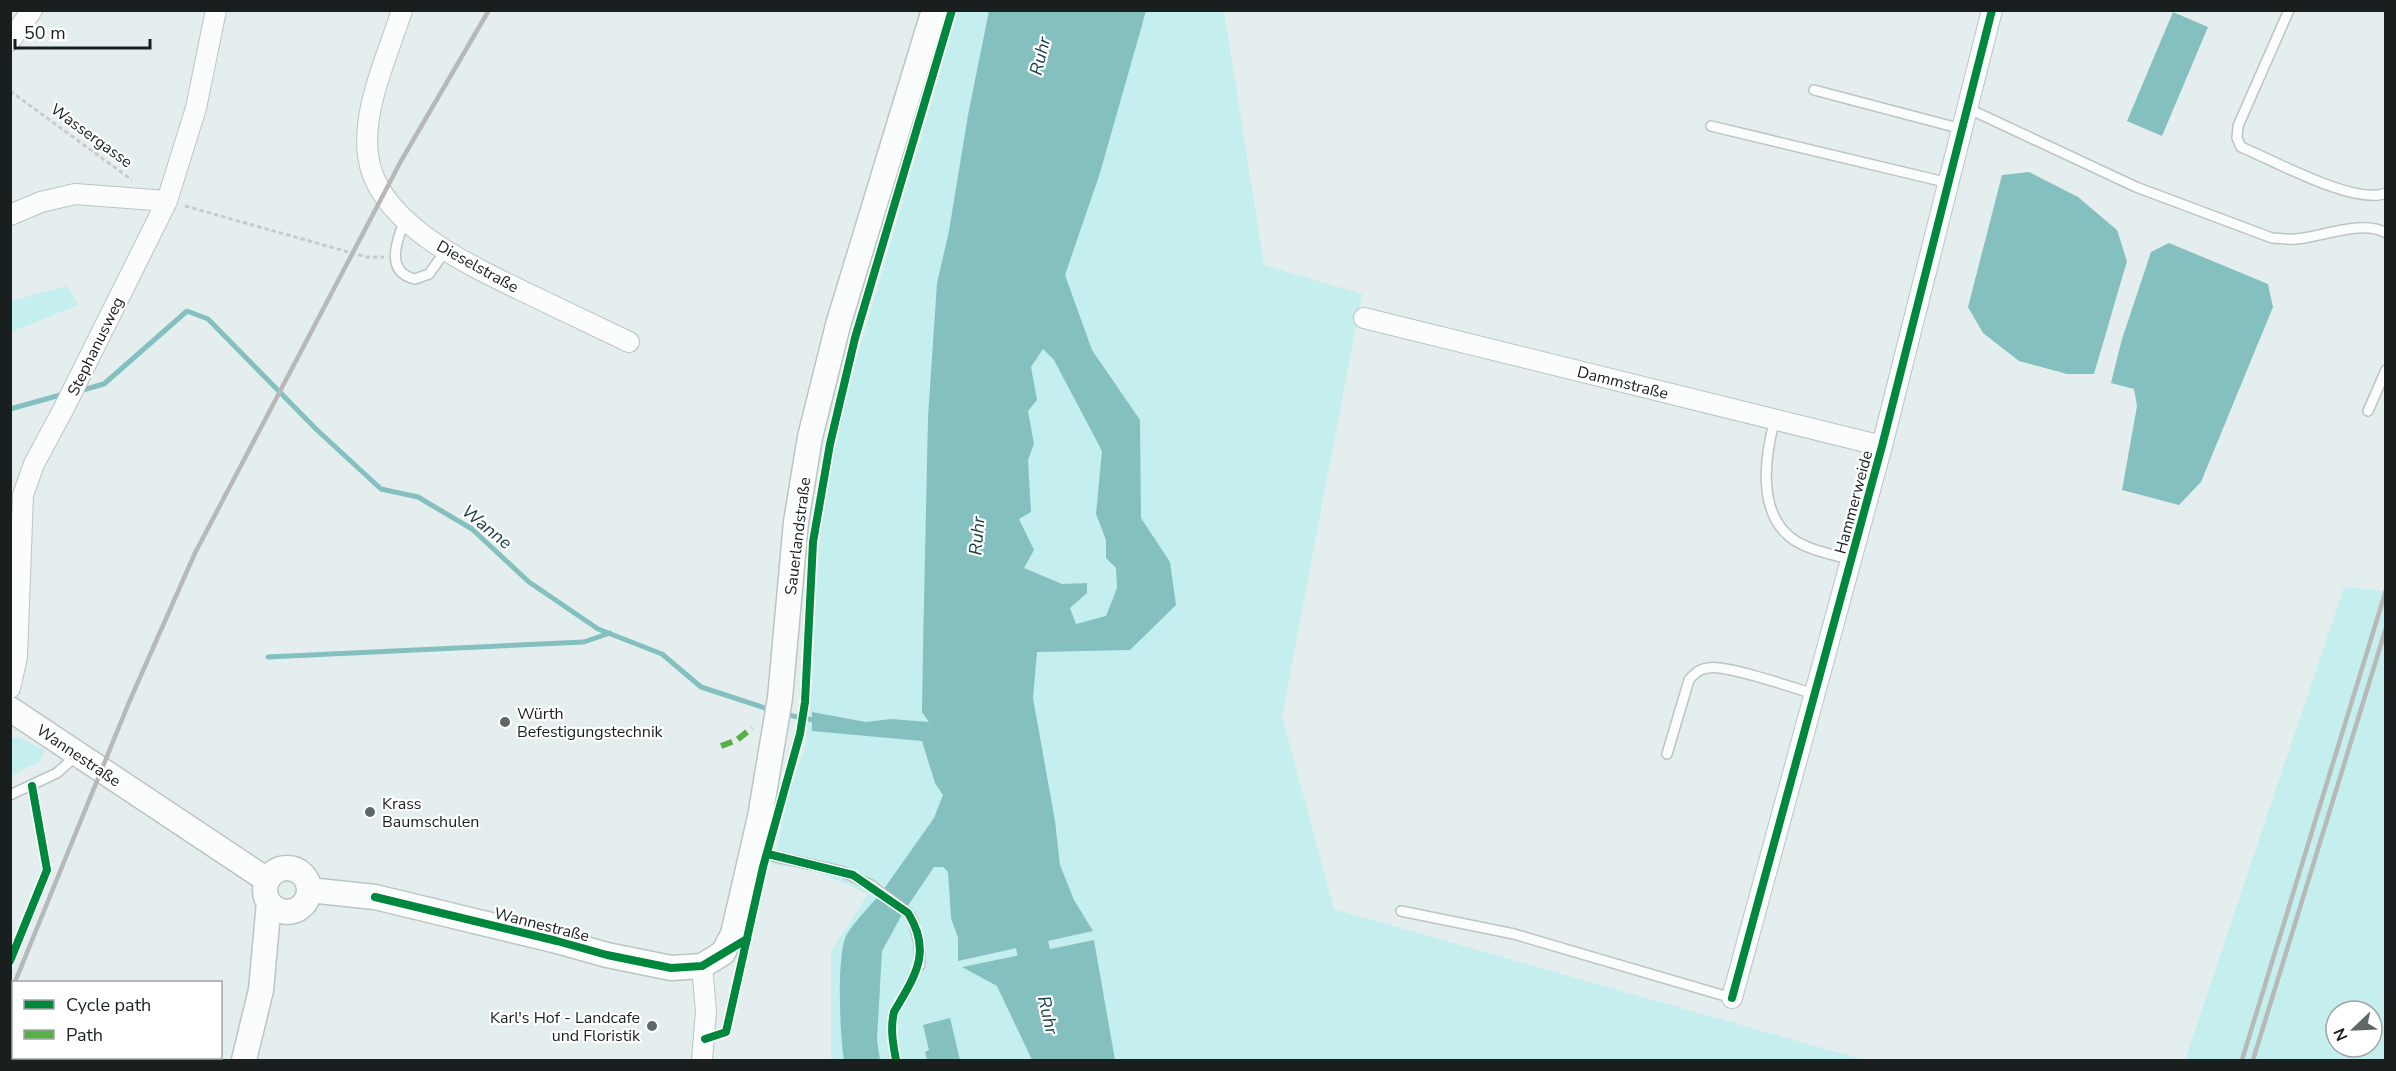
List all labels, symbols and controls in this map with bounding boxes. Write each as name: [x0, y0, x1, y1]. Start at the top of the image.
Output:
scale bar: [15, 12, 150, 50]
text: 50 m: [24, 21, 66, 45]
water label: Ruhr: [1024, 34, 1056, 78]
street label: Wassergasse: [46, 99, 137, 173]
street label: Dieselstraße: [433, 235, 522, 298]
street label: Stephanusweg: [62, 293, 129, 400]
street label: Dammstraße: [1575, 361, 1671, 405]
street label: Hammerweide: [1830, 448, 1878, 556]
street label: Sauerlandstraße: [780, 476, 816, 596]
water label: Wanne: [457, 499, 518, 555]
water label: Ruhr: [963, 515, 991, 556]
place label: Würth Befestigungstechnik: [517, 703, 664, 743]
marker: Würth Befestigungstechnik: [498, 715, 512, 729]
street label: Wannestraße: [32, 719, 125, 792]
place label: Krass Baumschulen: [382, 793, 479, 833]
marker: Krass Baumschulen: [363, 805, 377, 819]
street label: Wannestraße: [492, 902, 592, 947]
legend: [12, 981, 222, 1059]
text: Cycle path: [66, 993, 151, 1017]
water label: Ruhr: [1032, 993, 1064, 1037]
north arrow: [2324, 999, 2384, 1059]
place label: Karl's Hof - Landcafe und Floristik: [490, 1007, 641, 1047]
marker: Karl's Hof - Landcafe und Floristik: [645, 1019, 659, 1033]
text: Path: [66, 1023, 103, 1047]
text: N: [2329, 1025, 2354, 1044]

